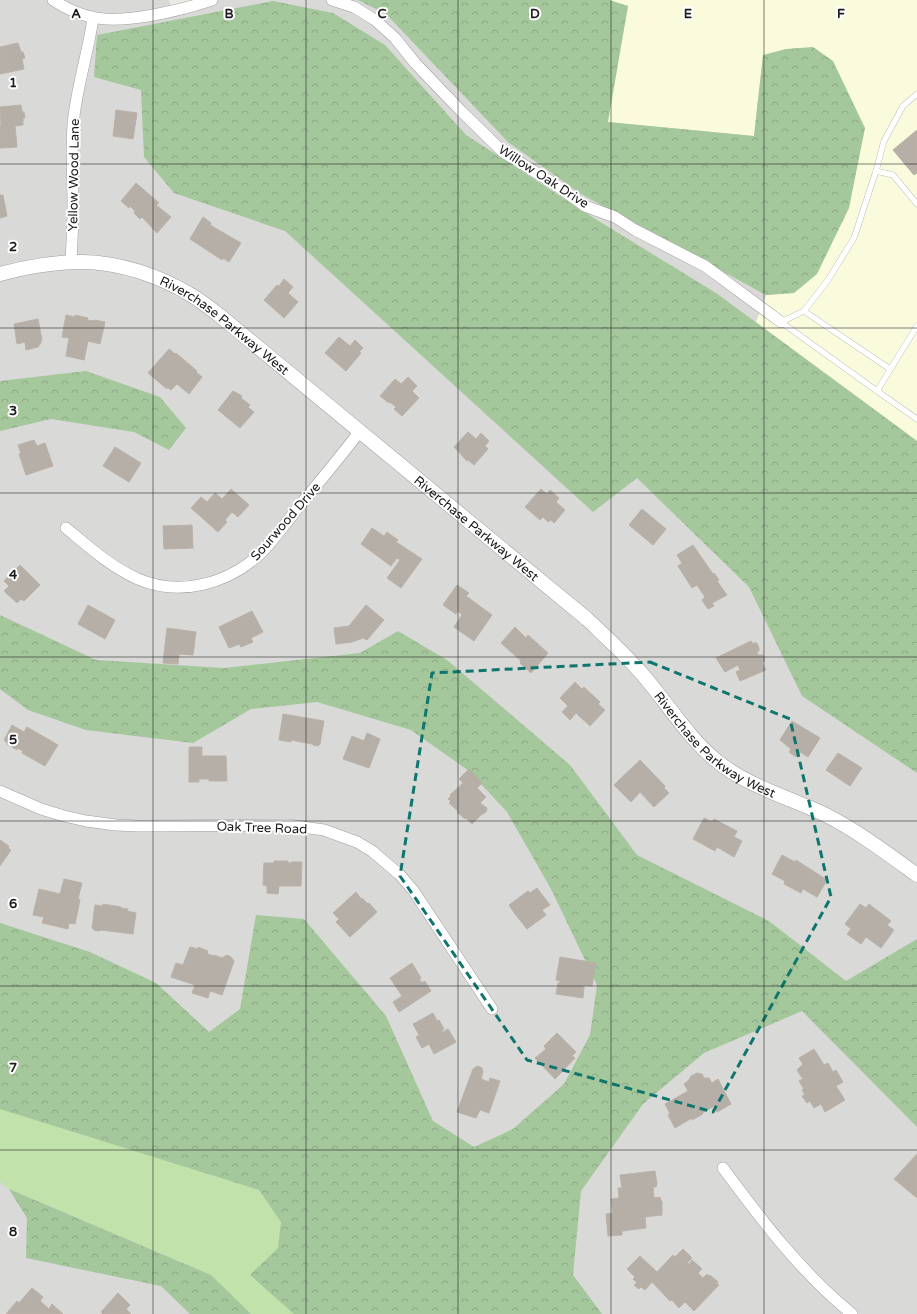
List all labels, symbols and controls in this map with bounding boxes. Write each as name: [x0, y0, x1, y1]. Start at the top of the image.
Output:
text: A: [71, 6, 81, 22]
text: B: [224, 6, 234, 22]
text: C: [377, 6, 387, 22]
text: D: [530, 6, 540, 22]
text: E: [684, 6, 692, 22]
text: F: [837, 6, 845, 22]
text: 1: [9, 75, 17, 91]
street label: Yellow Wood Lane: [65, 119, 83, 231]
street label: Willow Oak Drive: [495, 142, 592, 212]
text: 2: [9, 239, 17, 255]
street label: Riverchase Parkway West: [157, 273, 292, 379]
text: 3: [9, 403, 17, 419]
street label: Riverchase Parkway West: [410, 472, 542, 585]
street label: Sourwood Drive: [247, 479, 324, 564]
text: 4: [9, 567, 18, 583]
street label: Riverchase Parkway West: [650, 689, 778, 802]
text: 5: [9, 732, 17, 748]
street label: Oak Tree Road: [216, 818, 308, 838]
text: 6: [9, 896, 17, 912]
text: 7: [9, 1060, 17, 1076]
text: 8: [9, 1224, 17, 1240]

